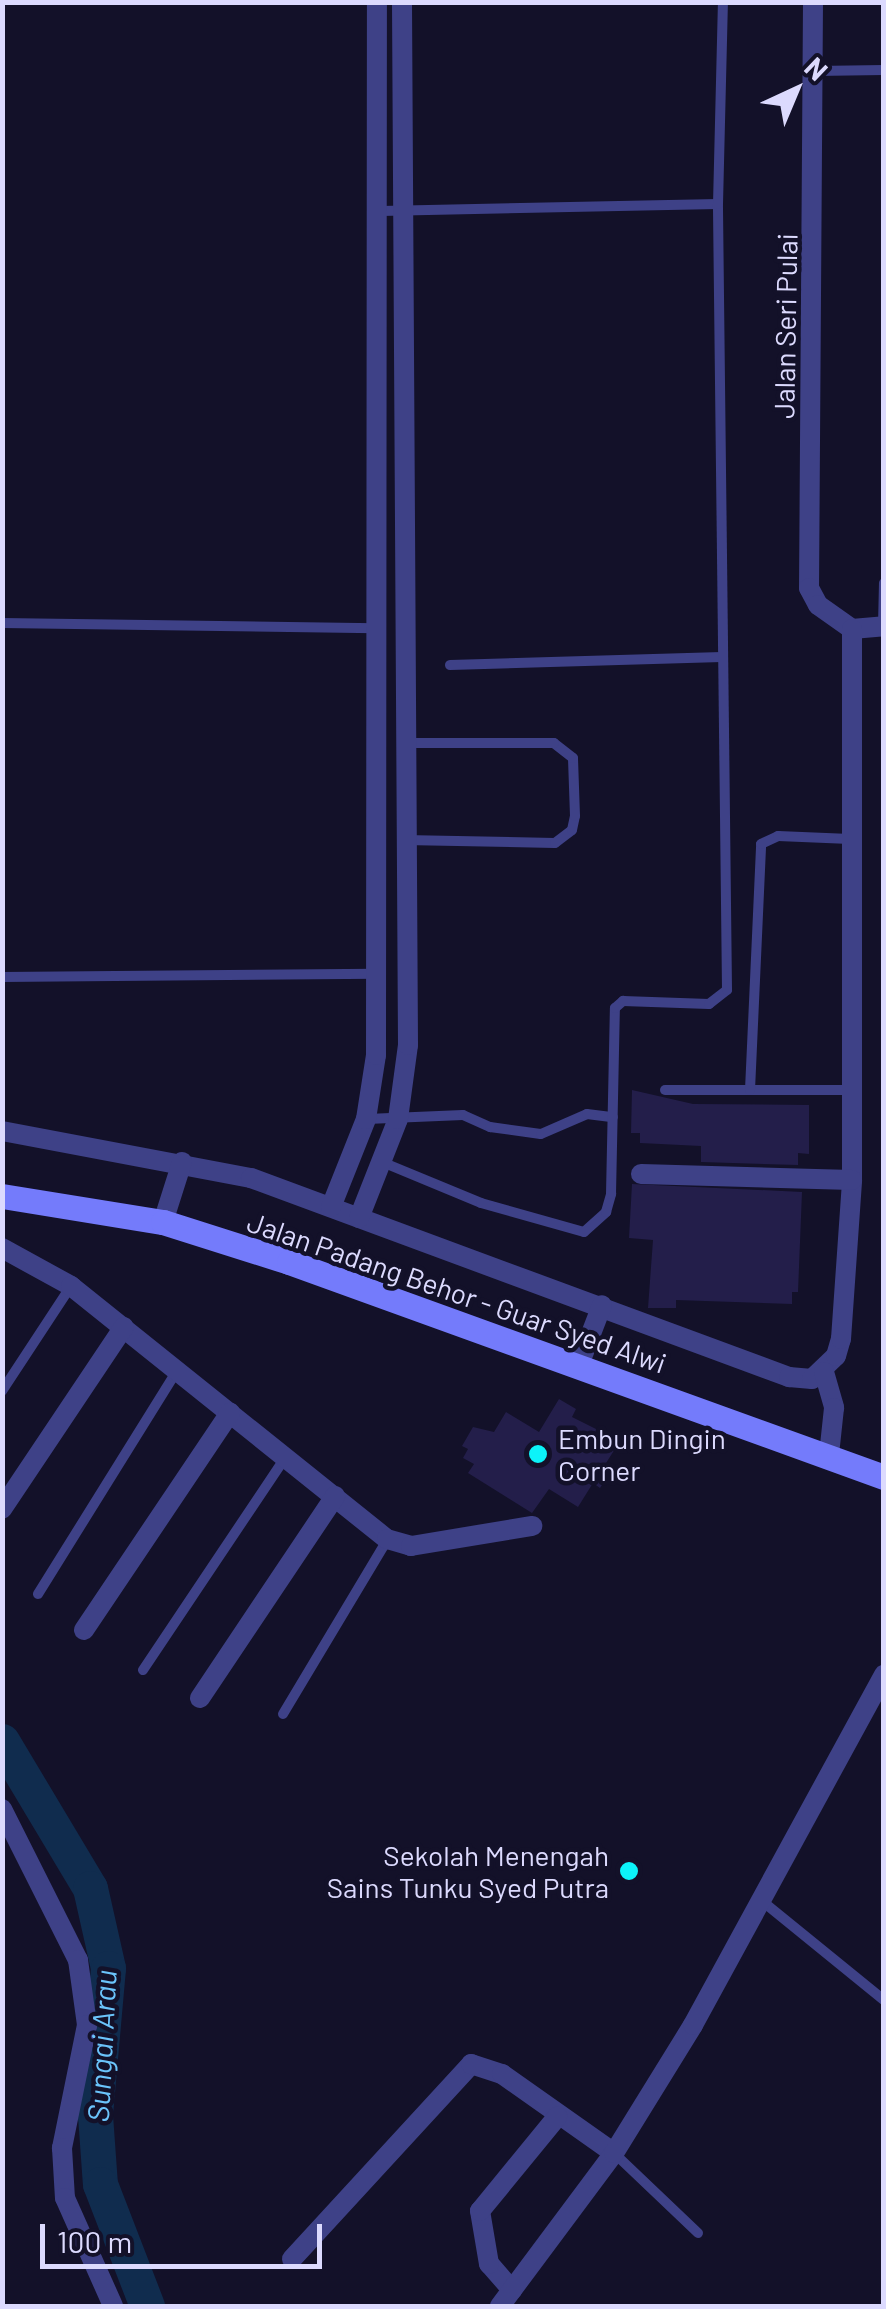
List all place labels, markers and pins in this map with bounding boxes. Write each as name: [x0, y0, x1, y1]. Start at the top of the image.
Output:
place label: Embun Dingin Corner: [558, 1421, 726, 1487]
marker: Embun Dingin Corner: [527, 1443, 549, 1465]
place label: Sekolah Menengah Sains Tunku Syed Putra: [327, 1838, 609, 1904]
marker: Sekolah Menengah Sains Tunku Syed Putra: [618, 1860, 640, 1882]

